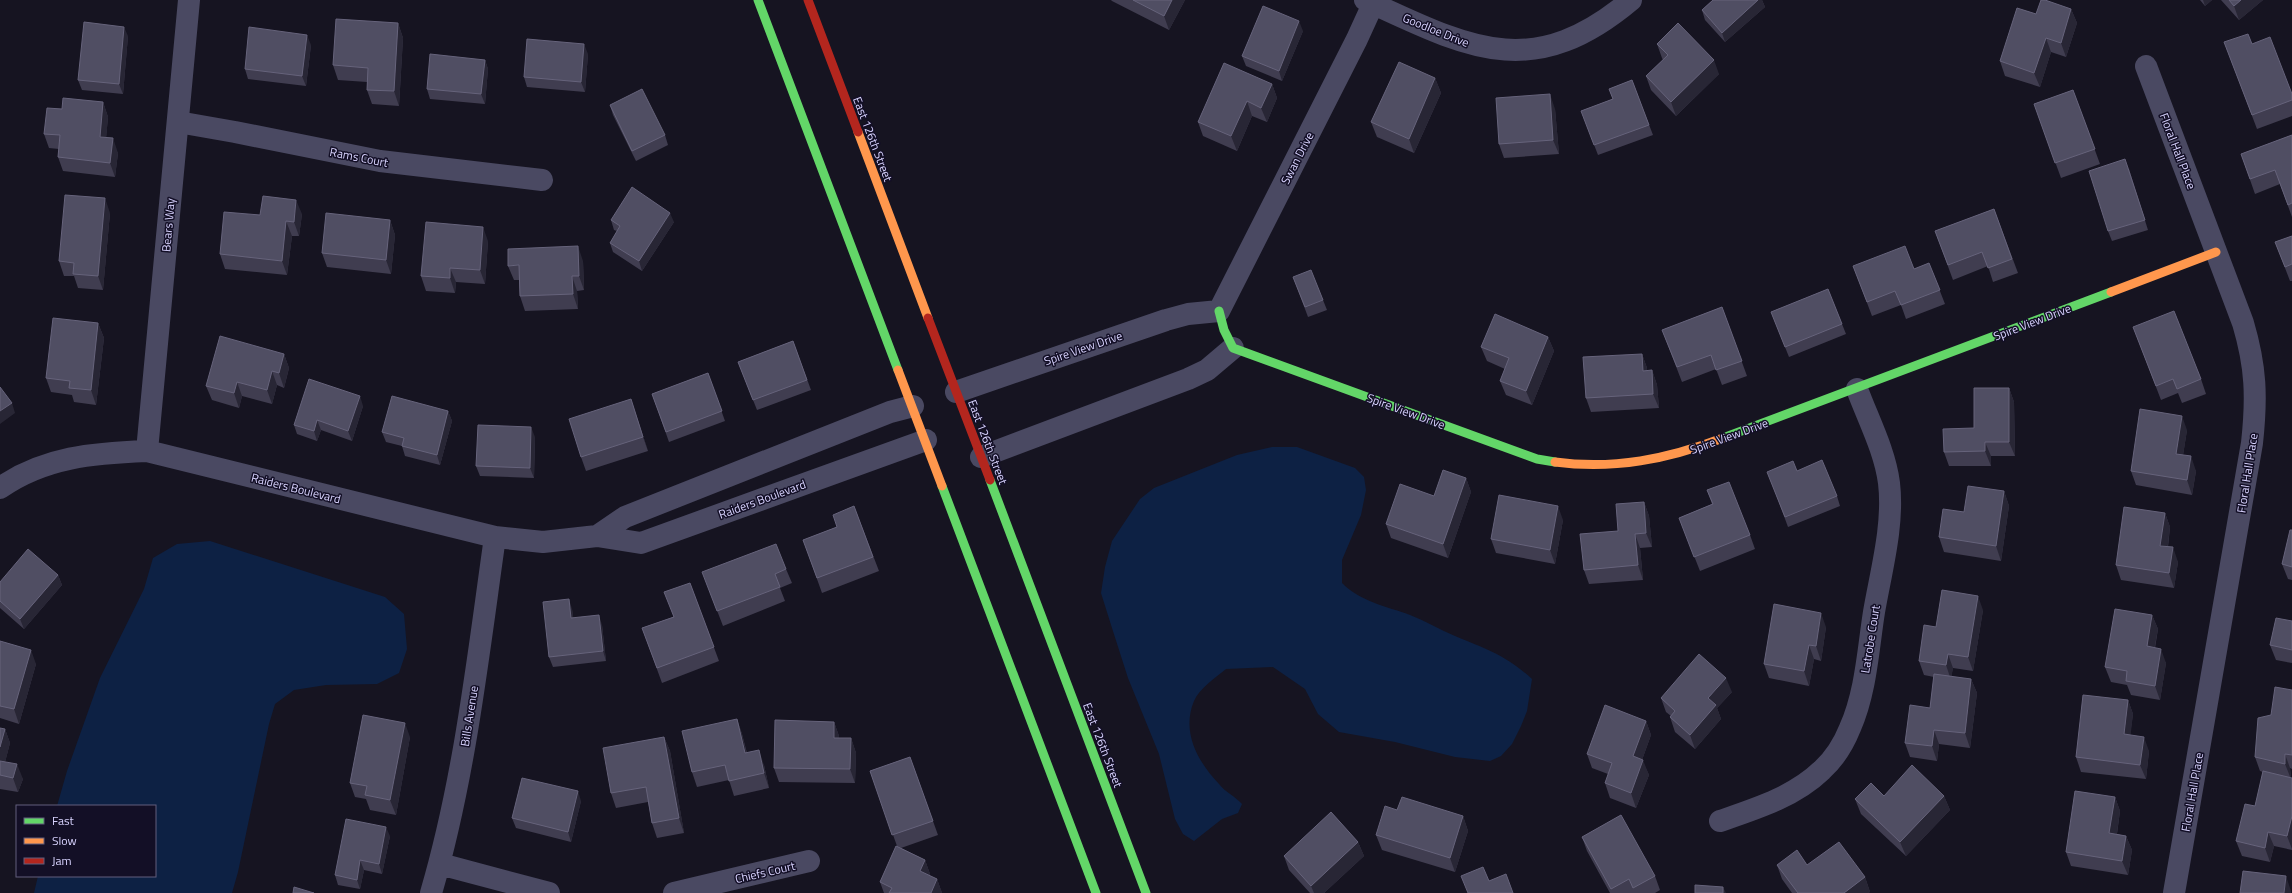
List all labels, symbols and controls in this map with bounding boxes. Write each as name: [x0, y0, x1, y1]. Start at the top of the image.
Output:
street label: Goodloe Drive: [1400, 8, 1472, 52]
street label: East 126th Street: [848, 94, 898, 185]
street label: Floral Hall Place: [2155, 110, 2201, 192]
street label: Swan Drive: [1276, 128, 1318, 188]
street label: Rams Court: [328, 142, 391, 172]
street label: Bears Way: [156, 197, 180, 253]
street label: Spire View Drive: [1990, 298, 2074, 346]
street label: Spire View Drive: [1041, 326, 1125, 370]
street label: Spire View Drive: [1364, 388, 1448, 434]
street label: East 126th Street: [963, 397, 1013, 488]
street label: Spire View Drive: [1687, 413, 1771, 459]
street label: Floral Hall Place: [2231, 432, 2263, 514]
street label: Raiders Boulevard: [249, 468, 343, 508]
street label: Raiders Boulevard: [716, 474, 808, 524]
street label: Latrobe Court: [1855, 603, 1885, 674]
street label: Bills Avenue: [455, 684, 483, 748]
street label: East 126th Street: [1078, 700, 1128, 791]
street label: Floral Hall Place: [2176, 751, 2208, 833]
legend: [16, 805, 156, 877]
text: Fast: [52, 811, 75, 830]
text: Slow: [52, 831, 77, 850]
text: Jam: [52, 851, 72, 870]
street label: Chiefs Court: [733, 856, 798, 888]

